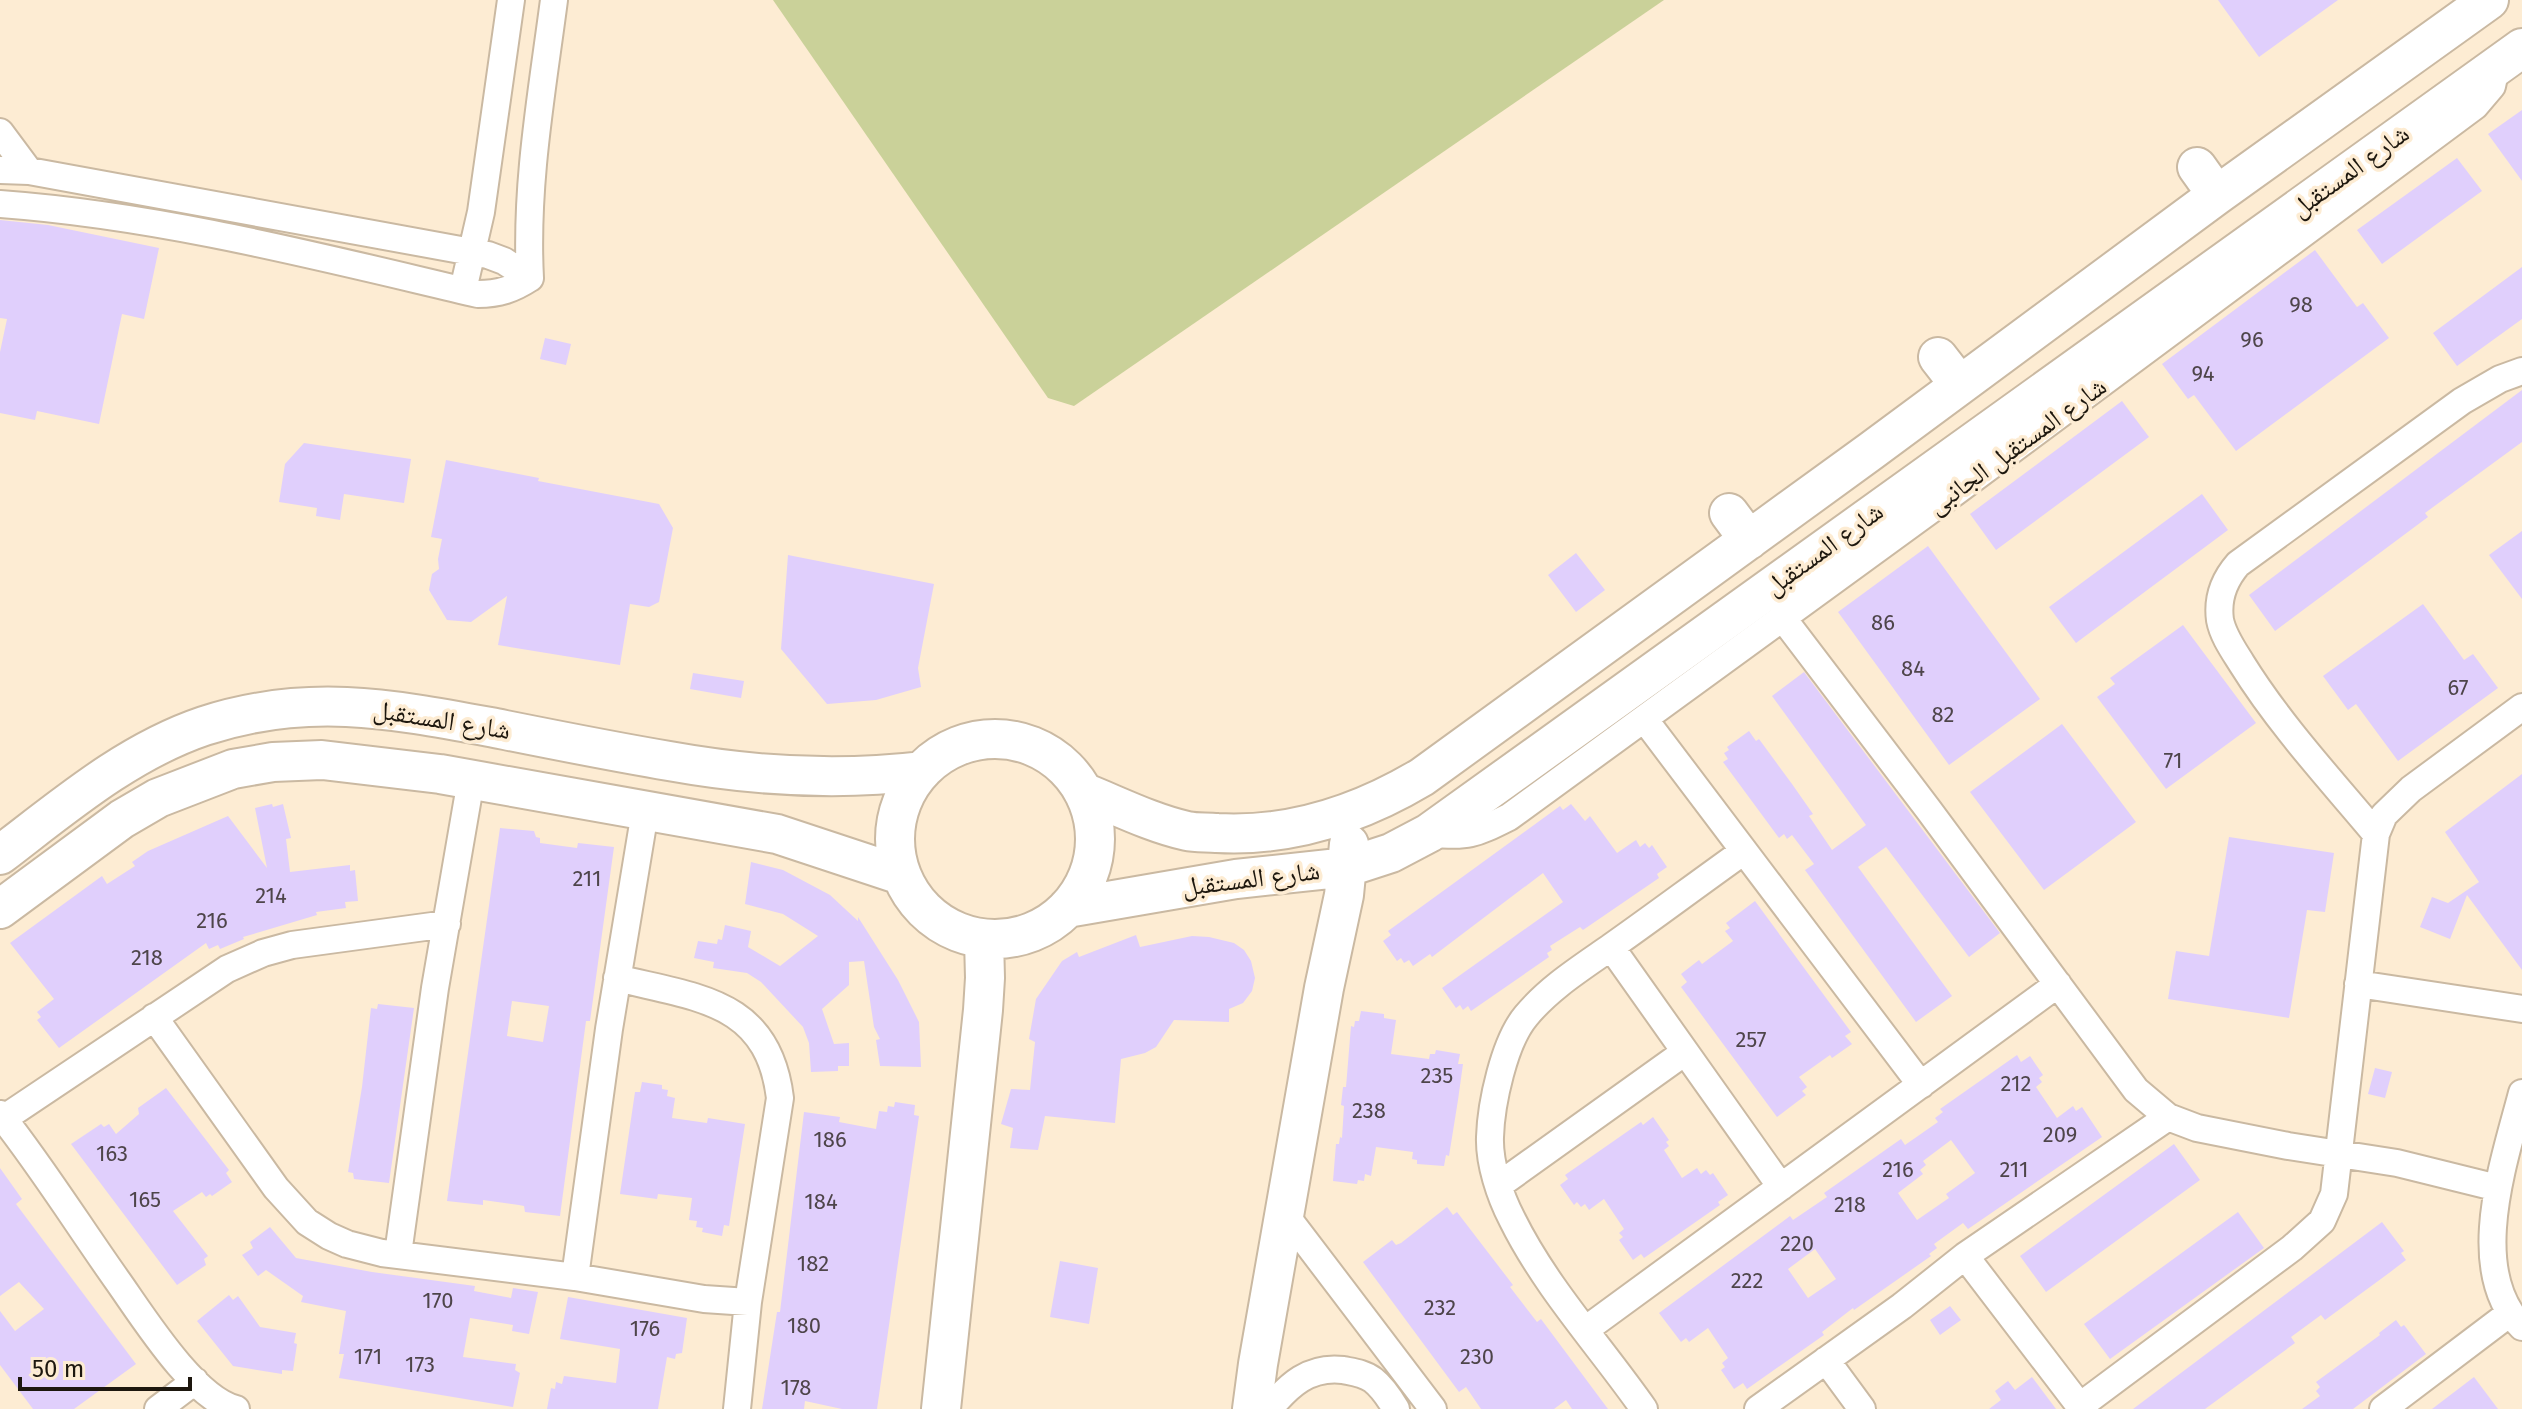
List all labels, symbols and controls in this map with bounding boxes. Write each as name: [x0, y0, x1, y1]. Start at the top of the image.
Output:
street label: شارع المستقبل: [2285, 118, 2415, 224]
house number: 98: [2289, 291, 2313, 318]
house number: 96: [2240, 326, 2264, 353]
house number: 94: [2191, 360, 2215, 387]
street label: شارع المستقبل الجانبى: [1922, 371, 2112, 521]
street label: شارع المستقبل: [1759, 496, 1889, 602]
house number: 86: [1871, 609, 1895, 636]
house number: 84: [1901, 655, 1925, 682]
house number: 67: [2448, 674, 2469, 701]
street label: شارع المستقبل: [371, 694, 513, 746]
house number: 82: [1932, 701, 1954, 728]
house number: 71: [2164, 747, 2182, 774]
street label: شارع المستقبل: [1180, 855, 1322, 903]
house number: 211: [572, 865, 602, 892]
house number: 214: [255, 882, 287, 909]
house number: 216: [196, 907, 228, 934]
house number: 218: [131, 944, 163, 971]
house number: 257: [1735, 1026, 1767, 1053]
house number: 235: [1421, 1062, 1453, 1089]
house number: 212: [2001, 1070, 2031, 1097]
house number: 238: [1352, 1097, 1386, 1124]
house number: 209: [2043, 1121, 2077, 1148]
house number: 186: [813, 1126, 847, 1153]
house number: 163: [96, 1140, 128, 1167]
house number: 216: [1882, 1156, 1914, 1183]
house number: 211: [1999, 1156, 2029, 1183]
house number: 165: [129, 1186, 161, 1213]
house number: 184: [804, 1188, 838, 1215]
house number: 218: [1834, 1191, 1866, 1218]
house number: 220: [1780, 1230, 1814, 1257]
house number: 182: [797, 1250, 829, 1277]
house number: 222: [1731, 1267, 1763, 1294]
house number: 170: [422, 1287, 454, 1314]
house number: 232: [1424, 1294, 1456, 1321]
house number: 180: [787, 1312, 821, 1339]
house number: 176: [630, 1315, 660, 1342]
scale bar: [20, 1341, 190, 1391]
house number: 171: [354, 1343, 382, 1370]
house number: 230: [1460, 1343, 1494, 1370]
house number: 173: [405, 1351, 435, 1378]
text: 50 m: [32, 1355, 84, 1383]
house number: 178: [781, 1374, 811, 1401]

